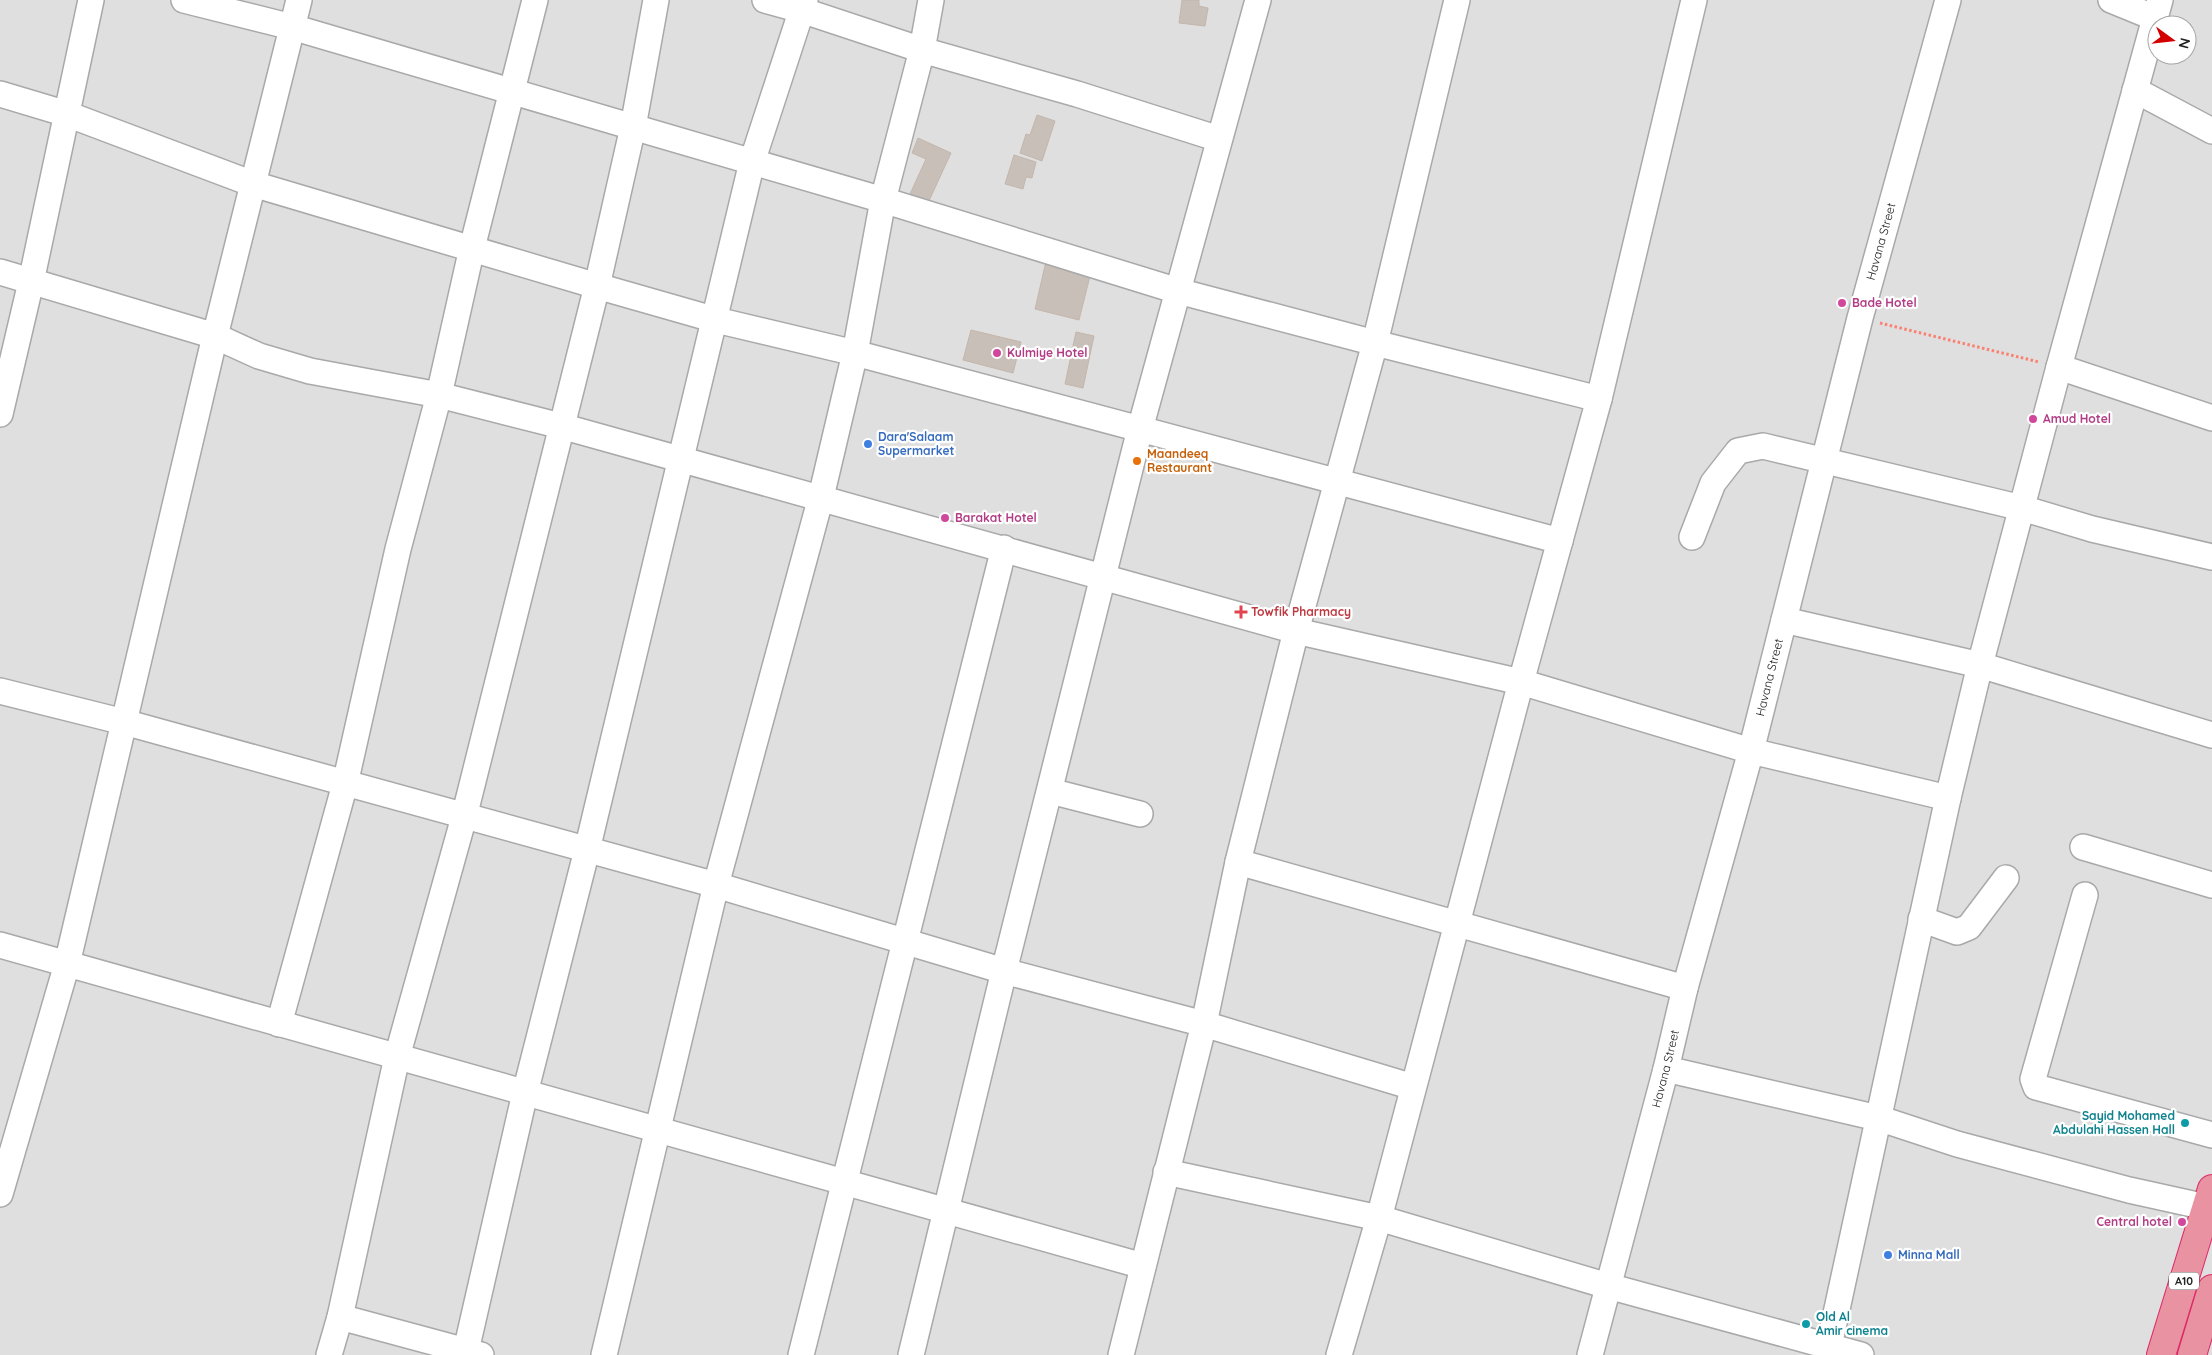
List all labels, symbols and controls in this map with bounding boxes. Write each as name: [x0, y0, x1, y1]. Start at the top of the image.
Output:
north arrow: [2147, 15, 2197, 65]
text: N: [2175, 36, 2195, 51]
street label: Havana Street: [1863, 201, 1899, 282]
place label: Bade Hotel: [1852, 295, 1917, 310]
marker: Bade Hotel: [1836, 297, 1848, 309]
place label: Kulmiye Hotel: [1007, 345, 1088, 360]
marker: Kulmiye Hotel: [991, 347, 1003, 359]
place label: Amud Hotel: [2043, 411, 2111, 426]
marker: Amud Hotel: [2027, 413, 2039, 425]
place label: Dara'Salaam Supermarket: [878, 429, 954, 458]
marker: Dara'Salaam Supermarket: [862, 438, 874, 450]
place label: Maandeeq Restaurant: [1147, 446, 1212, 475]
marker: Maandeeq Restaurant: [1131, 455, 1143, 467]
place label: Barakat Hotel: [955, 510, 1037, 525]
marker: Barakat Hotel: [939, 512, 951, 524]
place label: Towfik Pharmacy: [1251, 604, 1351, 619]
marker: Towfik Pharmacy: [1235, 606, 1247, 618]
street label: Havana Street: [1752, 637, 1786, 718]
street label: Havana Street: [1648, 1028, 1682, 1109]
place label: Sayid Mohamed Abdulahi Hassen Hall: [2053, 1108, 2175, 1137]
marker: Sayid Mohamed Abdulahi Hassen Hall: [2179, 1117, 2191, 1129]
place label: Central hotel: [2096, 1214, 2172, 1229]
marker: Central hotel: [2176, 1216, 2188, 1228]
place label: Minna Mall: [1898, 1247, 1960, 1262]
marker: Minna Mall: [1882, 1249, 1894, 1261]
road number: A10: [2169, 1272, 2199, 1290]
place label: Old Al Amir cinema: [1816, 1309, 1888, 1338]
marker: Old Al Amir cinema: [1800, 1318, 1812, 1330]

